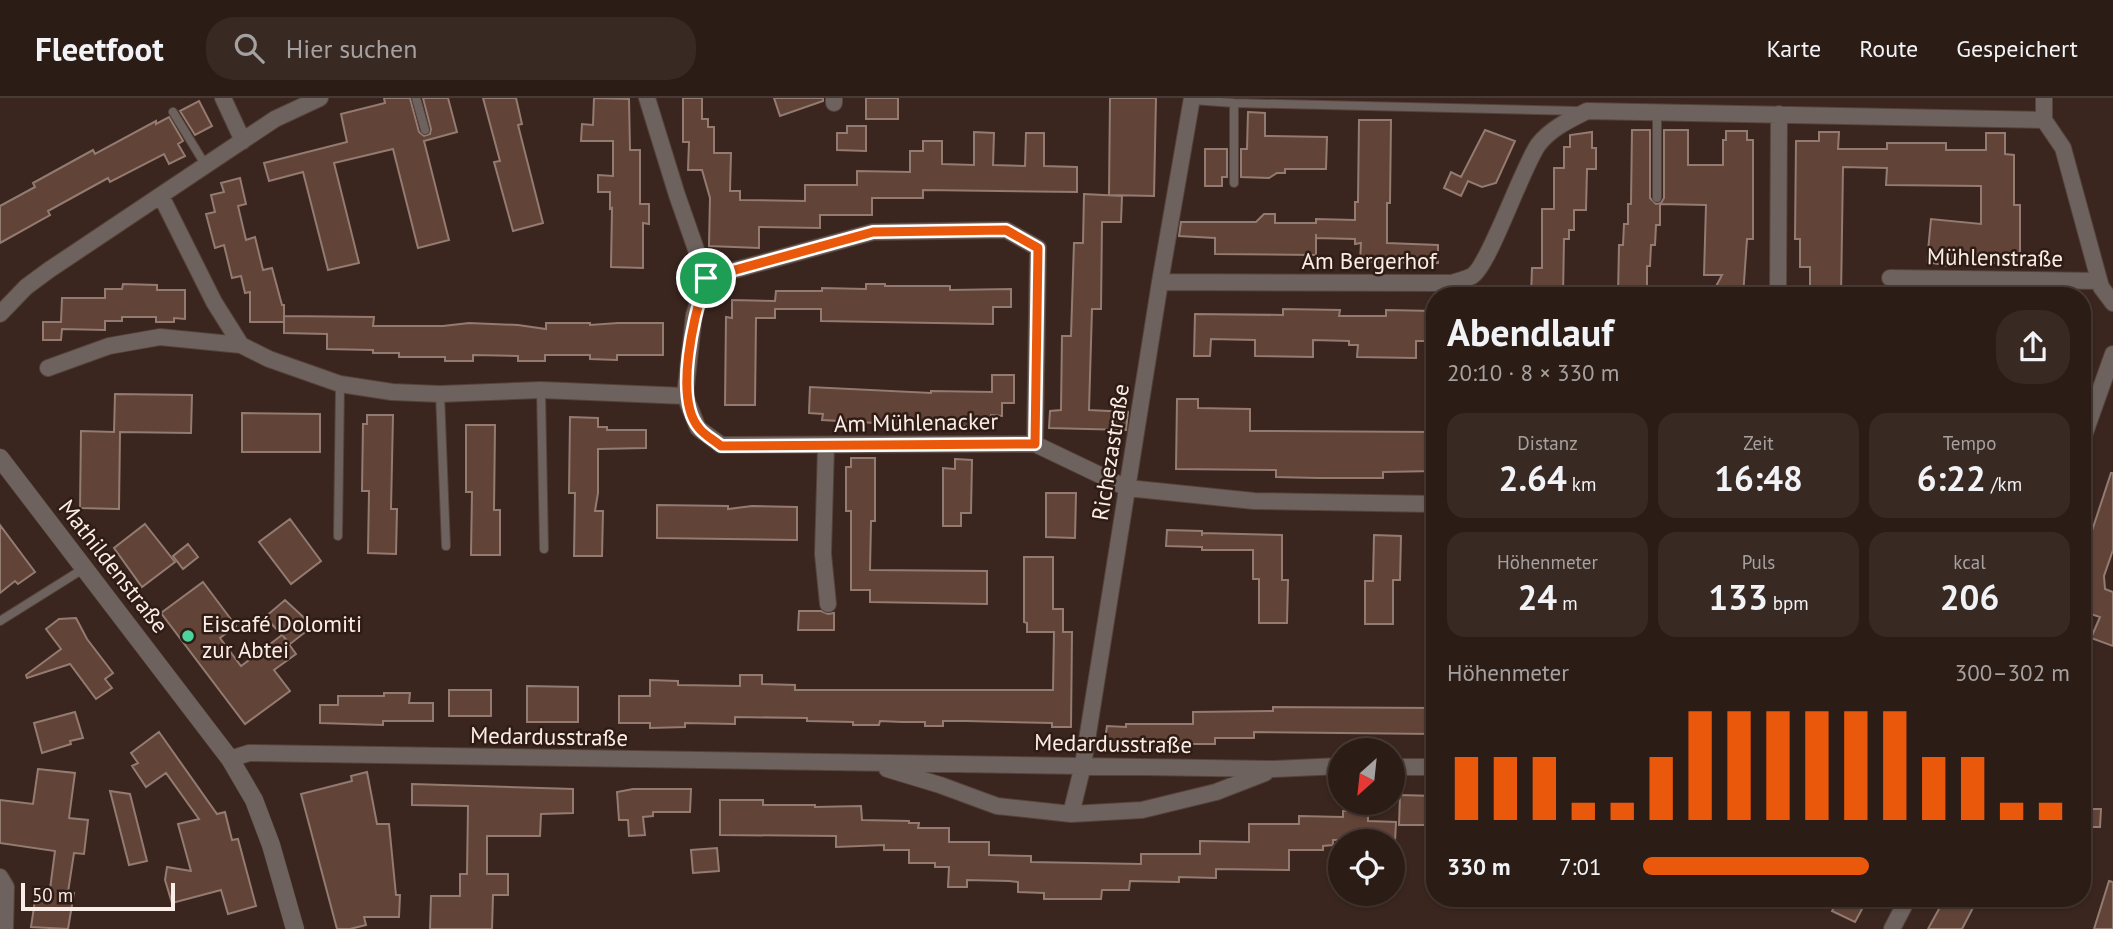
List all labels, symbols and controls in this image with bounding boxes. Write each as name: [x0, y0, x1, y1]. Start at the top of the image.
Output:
search box: [206, 17, 696, 80]
text: Fleetfoot: [35, 27, 164, 70]
icon: search: [230, 29, 268, 67]
text: Hier suchen: [286, 32, 418, 65]
text: Karte: [1766, 33, 1821, 64]
text: Route: [1859, 33, 1918, 64]
text: Gespeichert: [1956, 33, 2078, 64]
street label: Mühlenstraße: [1927, 241, 2063, 273]
street label: Am Bergerhof: [1301, 246, 1438, 275]
pin: [676, 248, 736, 308]
icon: arrive: [687, 259, 725, 297]
text: Abendlauf: [1447, 307, 1614, 356]
button: share: [1996, 310, 2070, 384]
text: 20:10 · 8 × 330 m: [1447, 358, 1619, 387]
street label: Richezastraße: [1085, 382, 1135, 522]
street label: Am Mühlenacker: [834, 406, 999, 438]
text: Distanz: [1517, 431, 1578, 455]
text: Zeit: [1743, 431, 1774, 455]
text: Tempo: [1943, 431, 1996, 455]
text: 2.64: [1499, 455, 1567, 501]
text: 16:48: [1714, 455, 1803, 501]
text: 6:22: [1917, 455, 1986, 501]
text: km: [1567, 472, 1596, 496]
text: /km: [1986, 472, 2022, 496]
street label: Mathildenstraße: [53, 493, 175, 639]
text: Höhenmeter: [1497, 550, 1598, 574]
text: Puls: [1742, 550, 1775, 574]
text: kcal: [1953, 550, 1986, 574]
text: 24: [1517, 574, 1557, 620]
text: 133: [1708, 574, 1768, 620]
text: 206: [1940, 574, 1999, 620]
text: m: [1557, 591, 1578, 615]
text: bpm: [1768, 591, 1809, 615]
place label: Eiscafé Dolomiti zur Abtei: [202, 609, 362, 664]
marker: Eiscafé Dolomiti zur Abtei: [180, 628, 196, 644]
text: Höhenmeter: [1447, 658, 1569, 687]
text: 300–302 m: [1955, 658, 2070, 687]
street label: Medardusstraße: [470, 720, 628, 752]
street label: Medardusstraße: [1034, 727, 1192, 759]
north arrow: [1328, 738, 1405, 816]
map controls: [1328, 738, 1405, 906]
button: locate: [1328, 829, 1405, 906]
text: 330 m: [1447, 852, 1510, 881]
text: 7:01: [1559, 852, 1602, 881]
scale bar: [21, 880, 175, 912]
text: 50 m: [32, 883, 73, 907]

